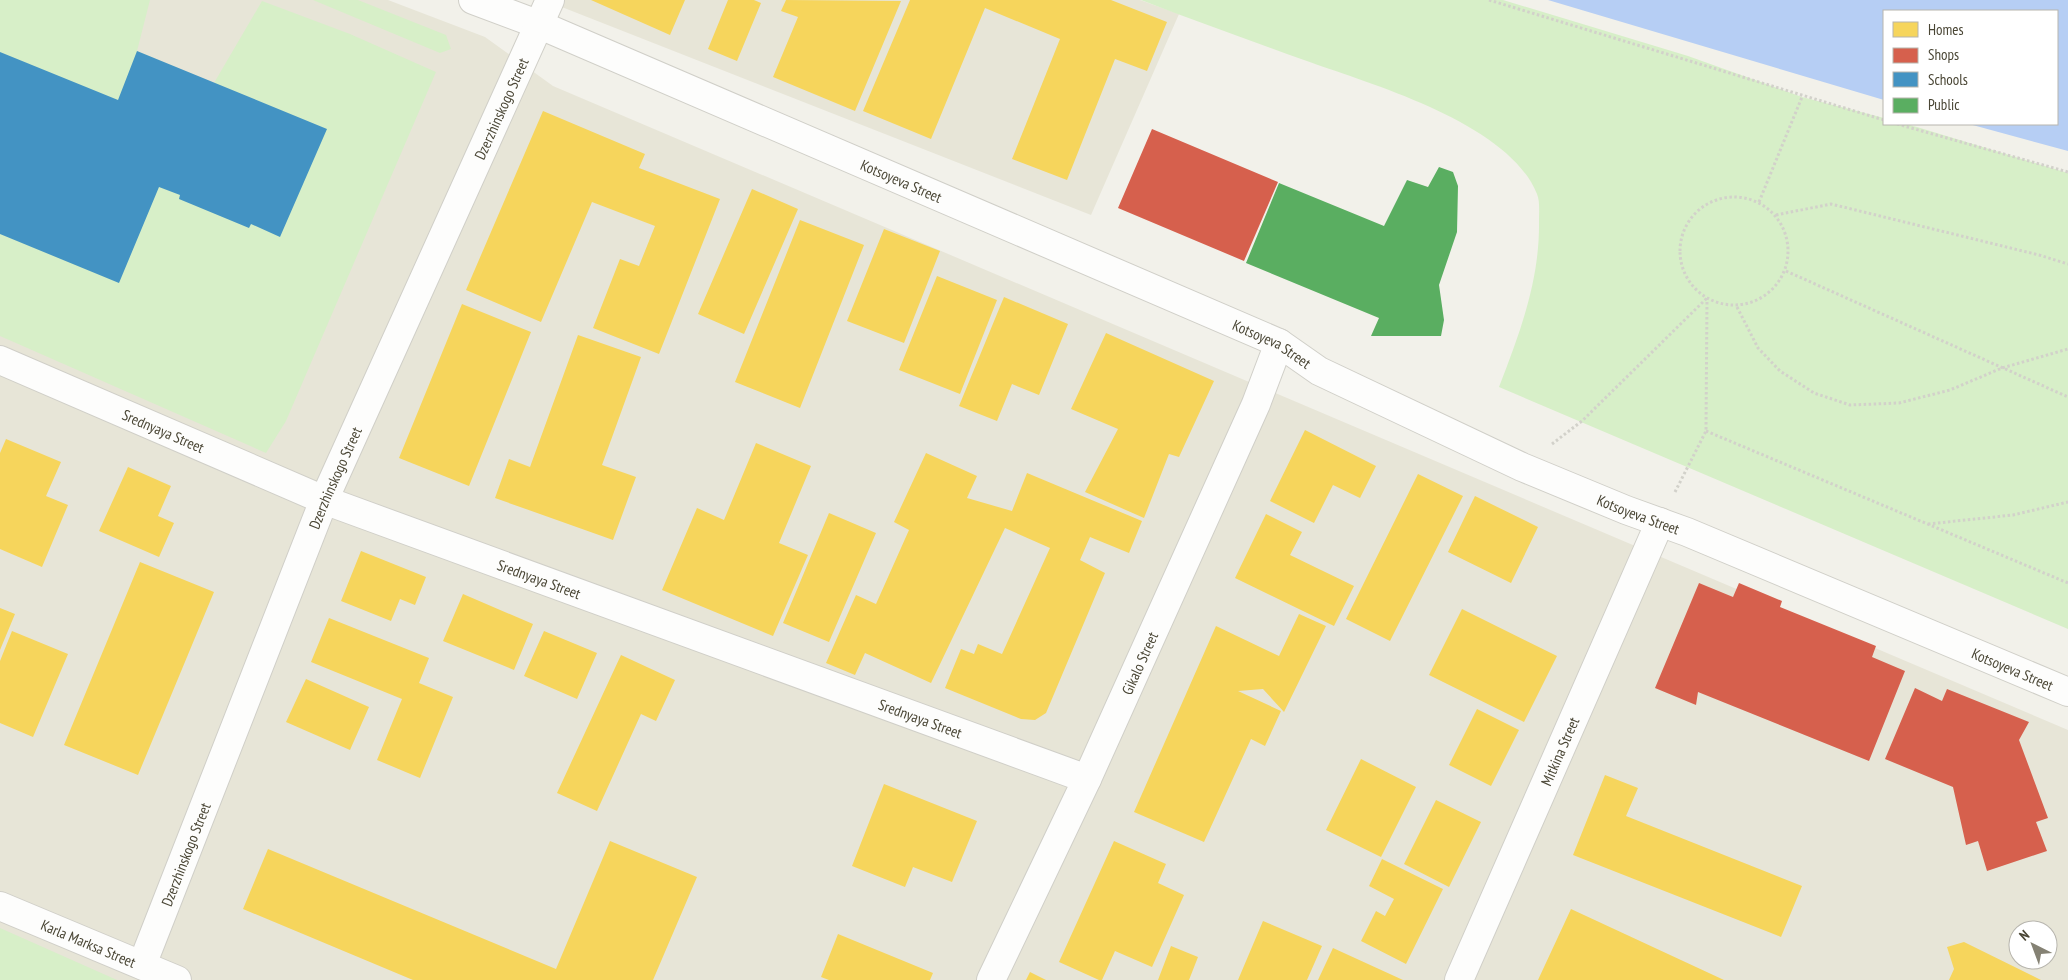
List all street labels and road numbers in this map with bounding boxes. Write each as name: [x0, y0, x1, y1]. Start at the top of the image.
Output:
street label: Dzerzhinskogo Street: [470, 55, 532, 162]
street label: Kotsoyeva Street: [858, 155, 945, 206]
street label: Kotsoyeva Street: [1230, 315, 1315, 372]
street label: Srednyaya Street: [119, 405, 207, 457]
street label: Dzerzhinskogo Street: [304, 424, 365, 532]
street label: Kotsoyeva Street: [1594, 490, 1682, 538]
street label: Srednyaya Street: [495, 555, 583, 603]
street label: Gikalo Street: [1117, 629, 1162, 697]
street label: Kotsoyeva Street: [1969, 643, 2056, 694]
street label: Srednyaya Street: [876, 694, 965, 742]
street label: Mitkina Street: [1536, 714, 1583, 788]
street label: Dzerzhinskogo Street: [157, 800, 214, 909]
street label: Karla Marksa Street: [38, 915, 139, 971]

